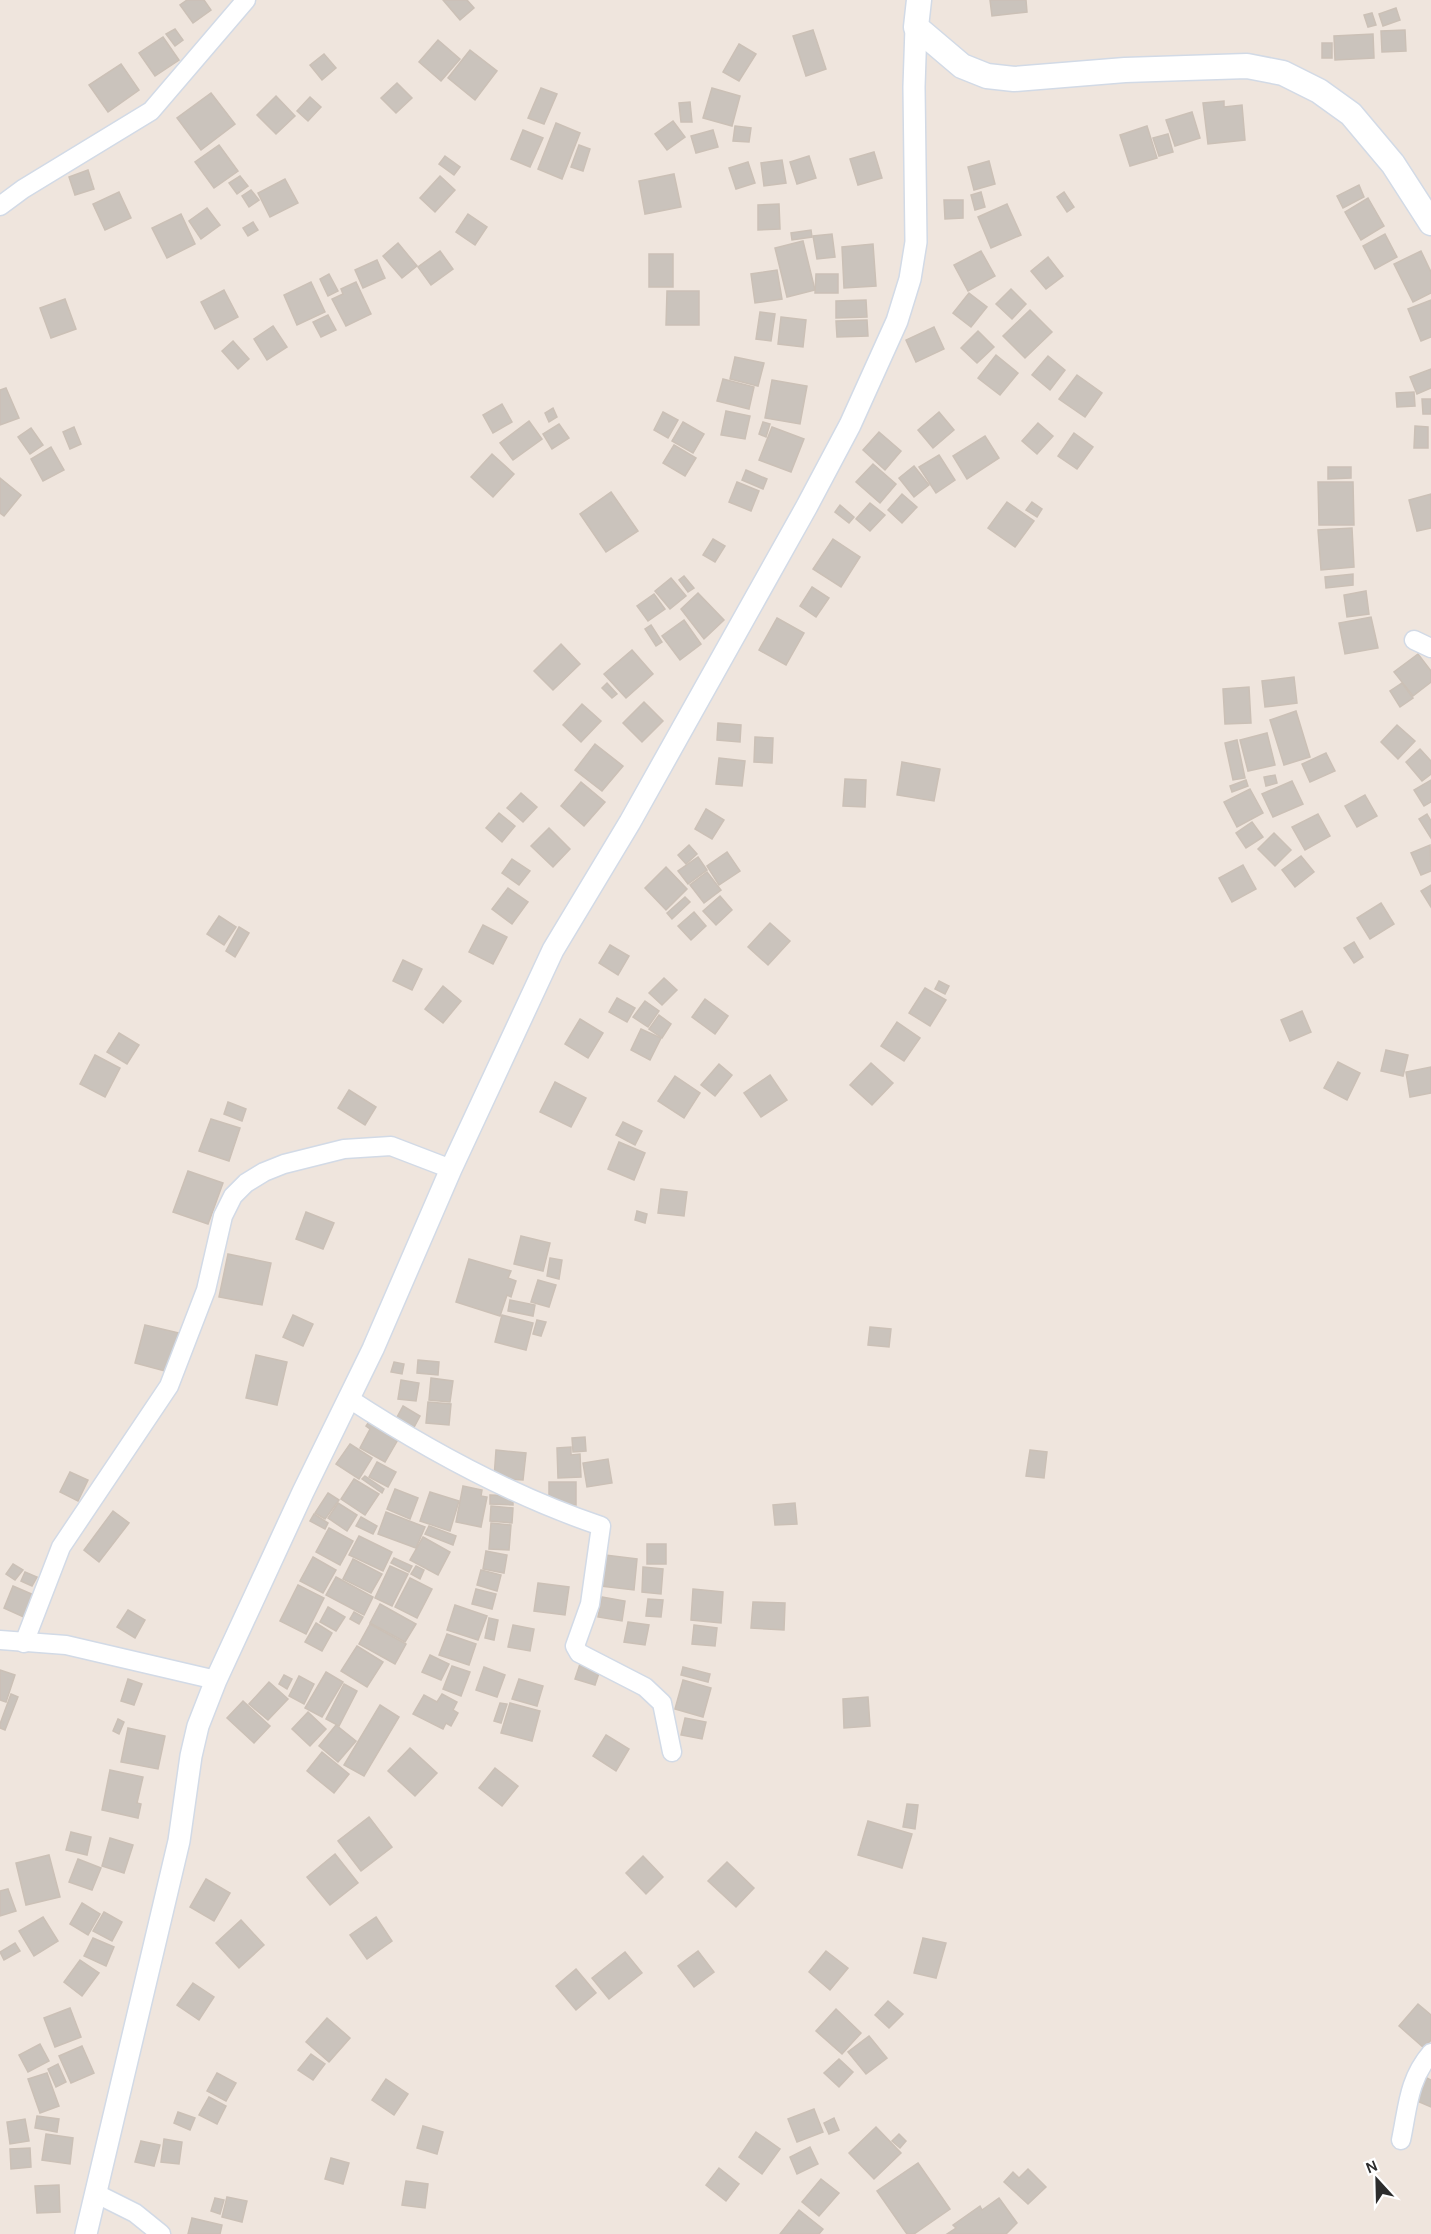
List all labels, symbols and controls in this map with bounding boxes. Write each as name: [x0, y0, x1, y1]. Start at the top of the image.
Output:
north arrow: [1347, 2150, 1407, 2210]
text: N: [1363, 2156, 1380, 2178]

